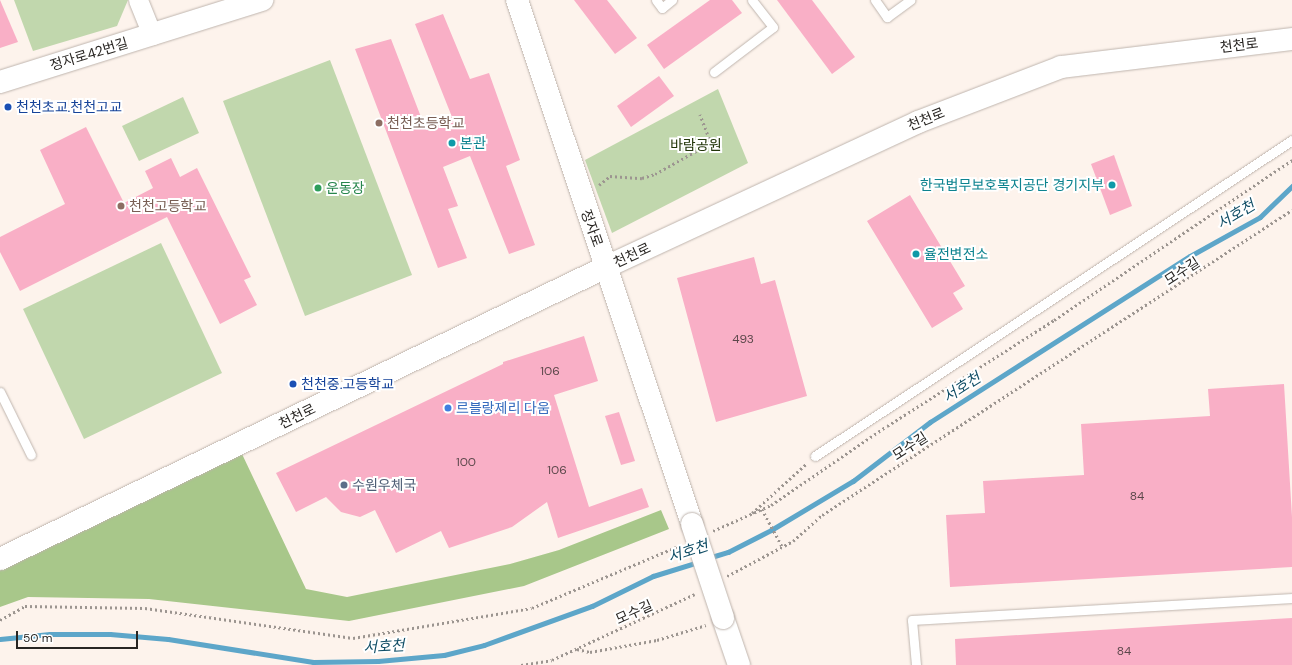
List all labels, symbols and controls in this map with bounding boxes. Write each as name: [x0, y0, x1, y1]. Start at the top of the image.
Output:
street label: 정자로42번길: [48, 34, 130, 74]
street label: 천천로: [1219, 34, 1259, 56]
place label: 천천초교.천천고교: [16, 99, 122, 115]
marker: 천천초교.천천고교: [3, 102, 13, 112]
street label: 천천로: [905, 104, 947, 134]
place label: 천천초등학교: [387, 115, 464, 131]
marker: 천천초등학교: [374, 118, 384, 128]
place label: 본관: [460, 135, 486, 151]
park label: 바람공원: [670, 137, 722, 153]
marker: 본관: [447, 138, 457, 148]
place label: 한국법무보호복지공단 경기지부: [920, 177, 1104, 193]
place label: 운동장: [326, 180, 365, 196]
marker: 한국법무보호복지공단 경기지부: [1107, 180, 1117, 190]
marker: 운동장: [313, 183, 323, 193]
water label: 서호천: [1214, 197, 1258, 233]
place label: 천천고등학교: [129, 198, 206, 214]
marker: 천천고등학교: [116, 201, 126, 211]
street label: 정자로: [577, 207, 607, 249]
street label: 천천로: [611, 239, 653, 271]
place label: 율전변전소: [924, 246, 988, 262]
marker: 율전변전소: [911, 249, 921, 259]
street label: 모수길: [1161, 253, 1203, 289]
house number: 493: [732, 333, 754, 347]
house number: 106: [540, 365, 560, 379]
water label: 서호천: [940, 369, 984, 407]
place label: 천천중.고등학교: [301, 376, 394, 392]
marker: 천천중.고등학교: [288, 379, 298, 389]
street label: 천천로: [276, 400, 318, 432]
place label: 르블랑제리 다움: [456, 400, 550, 416]
marker: 르블랑제리 다움: [443, 403, 453, 413]
street label: 모수길: [889, 428, 931, 464]
house number: 100: [456, 456, 476, 470]
house number: 106: [547, 464, 567, 478]
place label: 수원우체국: [352, 477, 416, 493]
marker: 수원우체국: [339, 480, 349, 490]
house number: 84: [1130, 490, 1144, 504]
water label: 서호천: [666, 537, 710, 567]
street label: 모수길: [613, 596, 655, 628]
scale bar: [18, 623, 140, 649]
text: 50 m: [23, 630, 52, 646]
water label: 서호천: [363, 637, 405, 657]
house number: 84: [1117, 645, 1131, 659]

